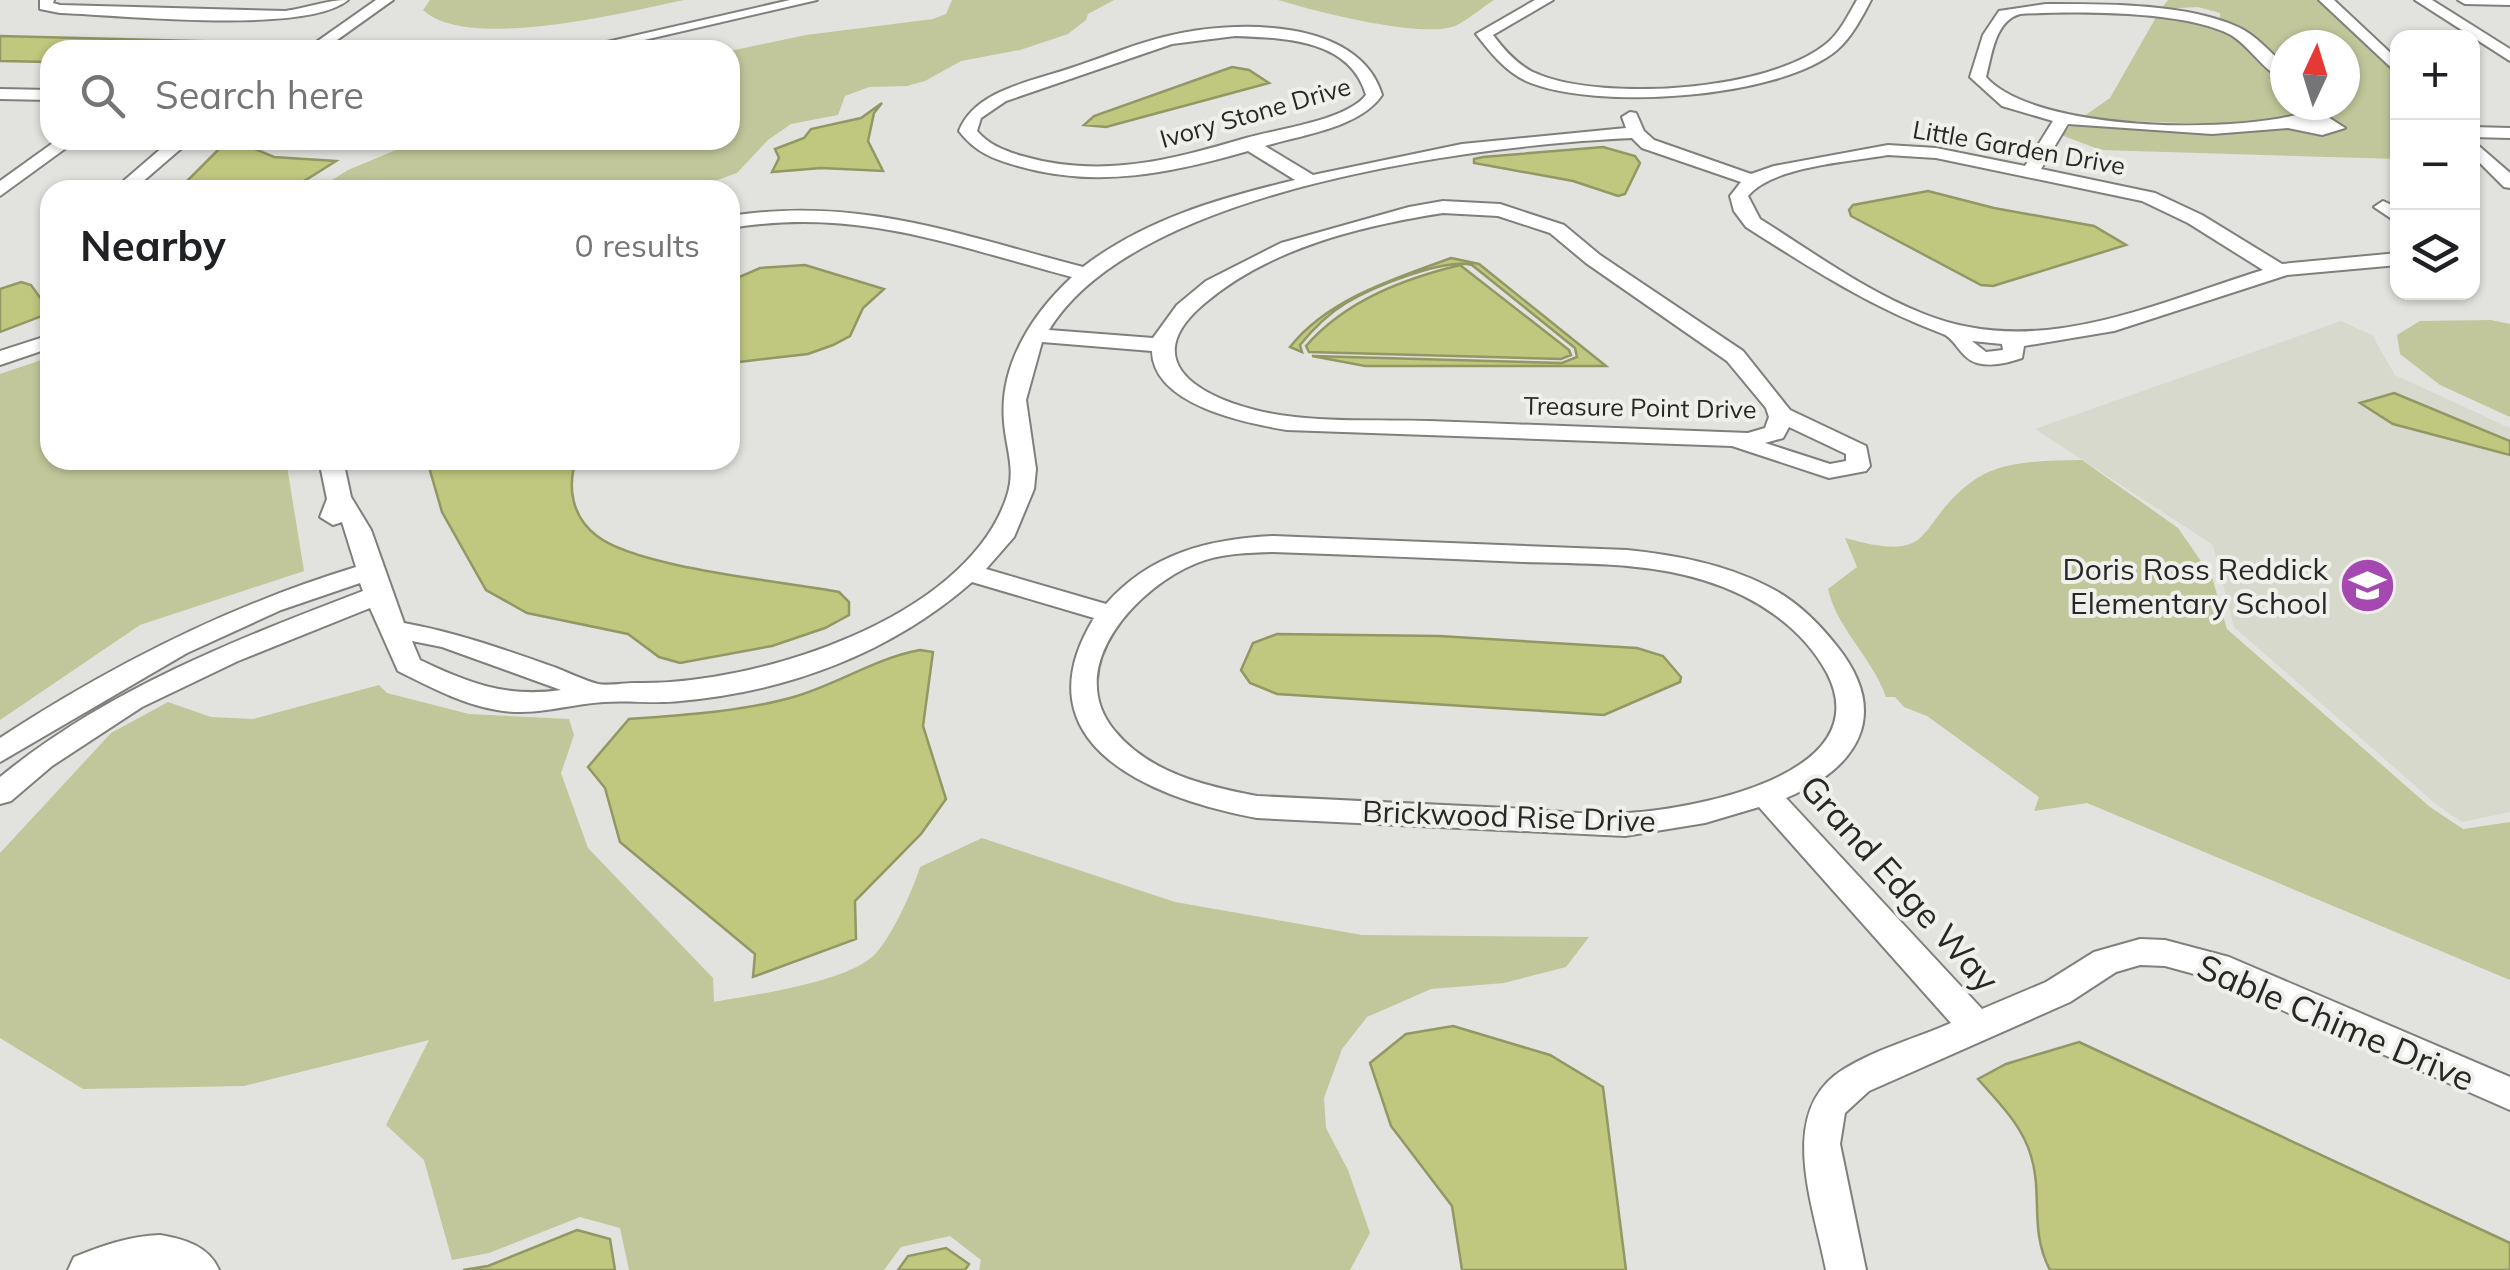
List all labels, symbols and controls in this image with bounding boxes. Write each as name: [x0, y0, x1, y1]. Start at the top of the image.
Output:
north arrow: [2270, 30, 2360, 120]
map controls: [2390, 30, 2480, 300]
button: +: [2390, 30, 2480, 120]
search box: [40, 40, 740, 150]
icon: search: [75, 68, 130, 123]
street label: Ivory Stone Drive: [1156, 70, 1354, 154]
text: Search here: [155, 71, 364, 119]
street label: Little Garden Drive: [1910, 113, 2128, 181]
button: −: [2390, 120, 2480, 210]
button: layers: [2390, 210, 2480, 300]
text: Nearby: [80, 219, 226, 272]
text: 0 results: [575, 225, 700, 265]
street label: Treasure Point Drive: [1523, 389, 1757, 425]
place label: Doris Ross Reddick Elementary School: [2062, 550, 2329, 622]
school or university icon: Doris Ross Reddick Elementary School: [2337, 556, 2397, 616]
street label: Grand Edge Way: [1791, 765, 2009, 1001]
street label: Brickwood Rise Drive: [1362, 792, 1656, 840]
street label: Sable Chime Drive: [2191, 944, 2481, 1100]

